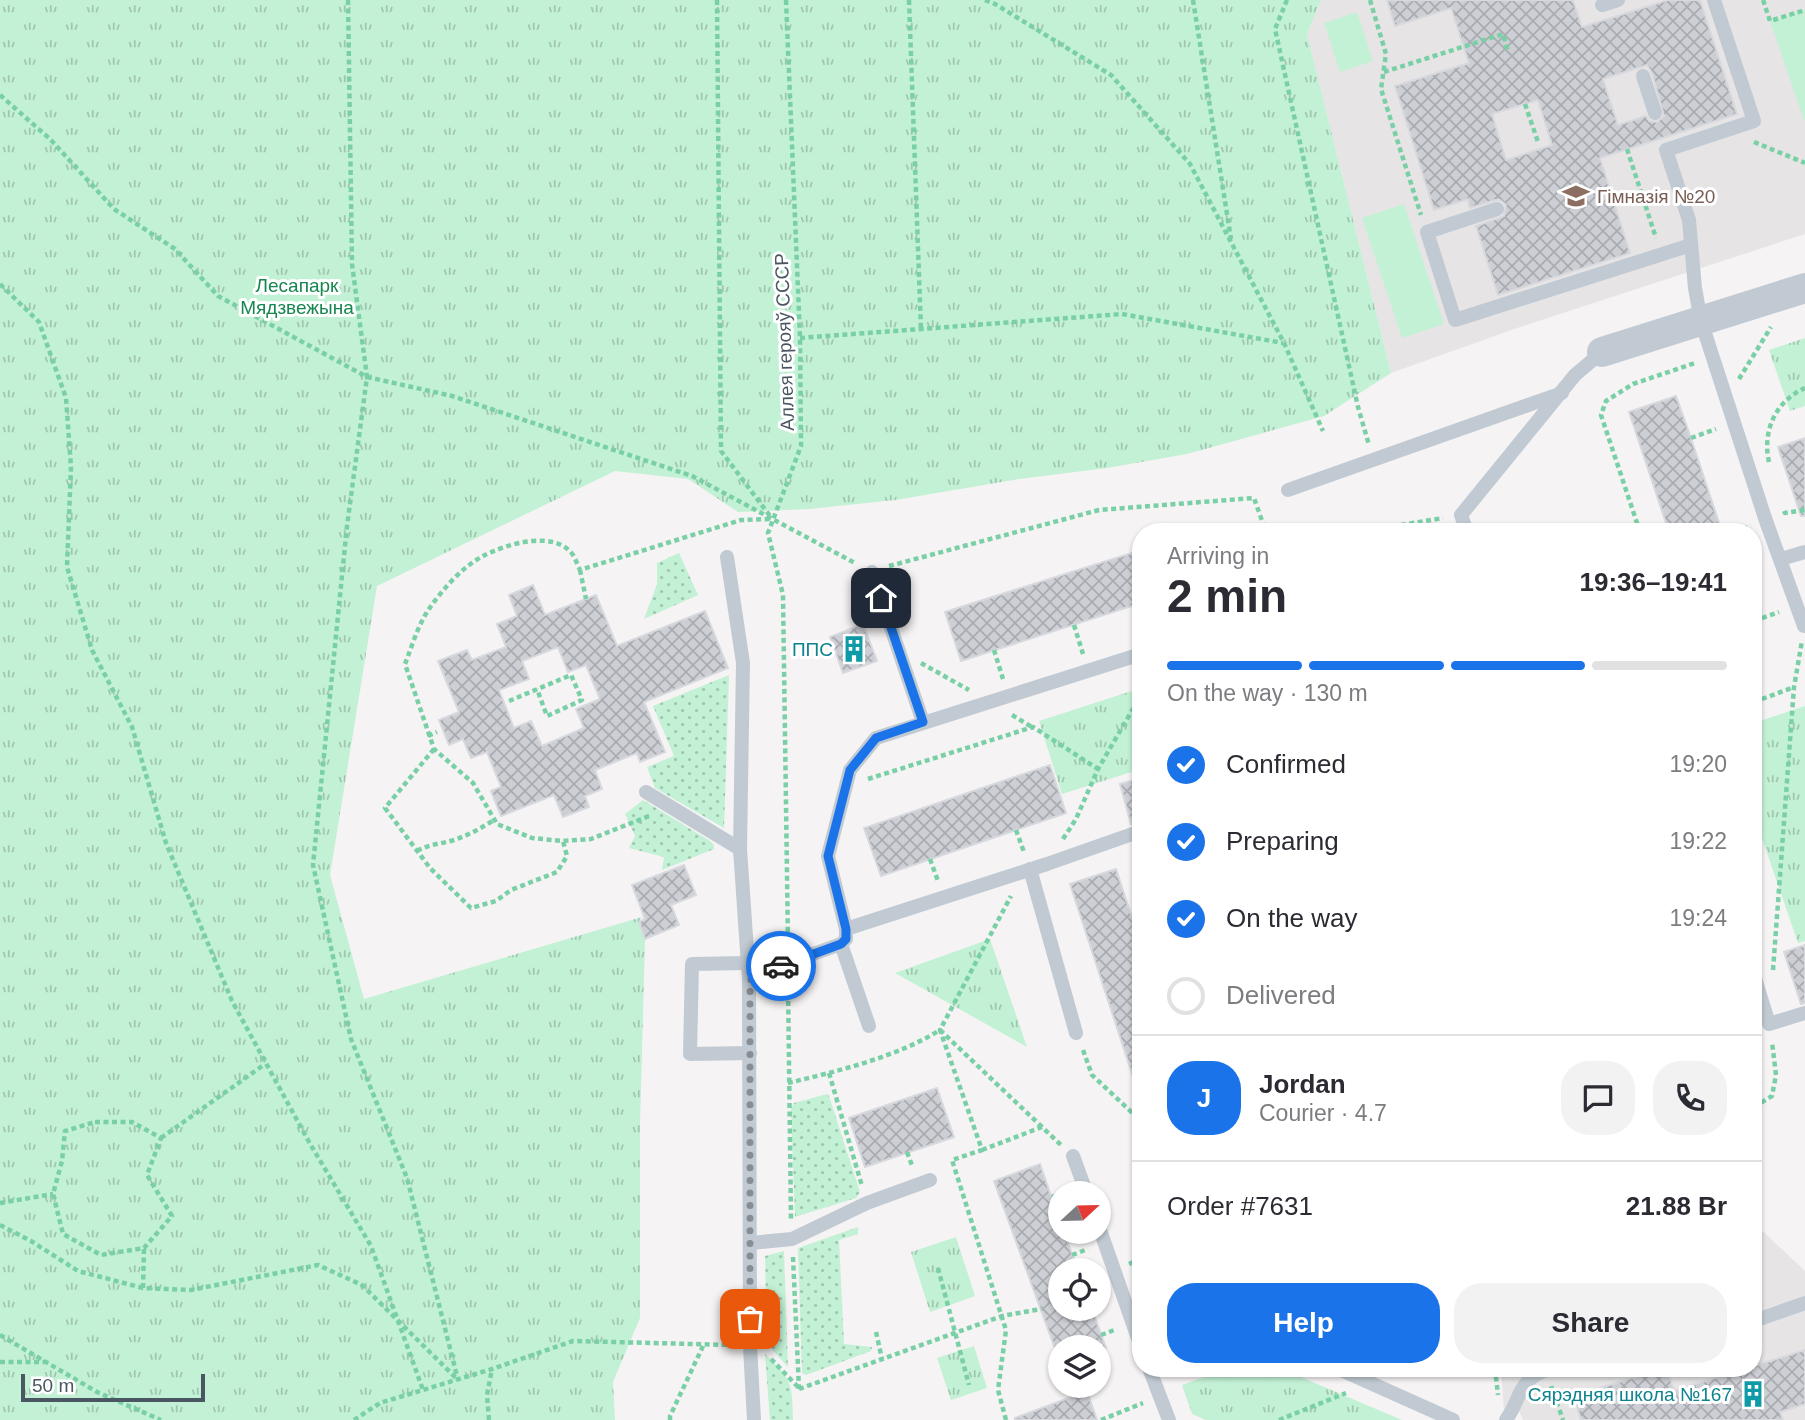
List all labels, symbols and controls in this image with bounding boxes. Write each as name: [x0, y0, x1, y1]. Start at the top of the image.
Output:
school or university icon: Гімназія №20: [1561, 181, 1591, 211]
place label: Гімназія №20: [1597, 186, 1715, 207]
street label: Аллея герояў СССР: [771, 253, 798, 431]
park label: Лесапарк Мядзвежына: [240, 275, 354, 318]
text: Arriving in: [1167, 543, 1269, 569]
text: 19:36–19:41: [1580, 567, 1727, 597]
pin: [851, 568, 911, 628]
text: 2 min: [1167, 570, 1287, 622]
icon: home: [862, 579, 900, 617]
building icon: ППС: [839, 634, 869, 664]
place label: ППС: [792, 639, 833, 660]
text: On the way · 130 m: [1167, 680, 1368, 706]
icon: check: [1167, 746, 1205, 784]
text: Confirmed: [1226, 749, 1346, 779]
text: 19:20: [1669, 751, 1727, 777]
icon: check: [1167, 823, 1205, 861]
text: Preparing: [1226, 826, 1339, 856]
text: 19:22: [1669, 828, 1727, 854]
icon: check: [1167, 900, 1205, 938]
text: On the way: [1226, 903, 1358, 933]
text: 19:24: [1669, 905, 1727, 931]
courier: [746, 931, 816, 1001]
icon: car: [762, 947, 800, 985]
text: Delivered: [1226, 980, 1336, 1010]
button: chat: [1561, 1061, 1635, 1135]
button: phone: [1653, 1061, 1727, 1135]
text: Jordan: [1259, 1069, 1346, 1099]
text: J: [1197, 1083, 1211, 1113]
text: Courier · 4.7: [1259, 1100, 1387, 1126]
north arrow: [1048, 1181, 1111, 1244]
map controls: [1048, 1181, 1111, 1398]
text: Order #7631: [1167, 1191, 1313, 1221]
text: 21.88 Br: [1626, 1191, 1727, 1221]
button: locate: [1048, 1258, 1111, 1321]
button: Help: [1167, 1283, 1440, 1363]
button: Share: [1454, 1283, 1727, 1363]
pin: [720, 1289, 780, 1349]
icon: bag: [731, 1300, 769, 1338]
button: layers: [1048, 1335, 1111, 1398]
scale bar: [21, 1371, 205, 1403]
text: 50 m: [32, 1375, 74, 1396]
building icon: Сярэдняя школа №167: [1738, 1379, 1768, 1409]
place label: Сярэдняя школа №167: [1528, 1384, 1732, 1405]

